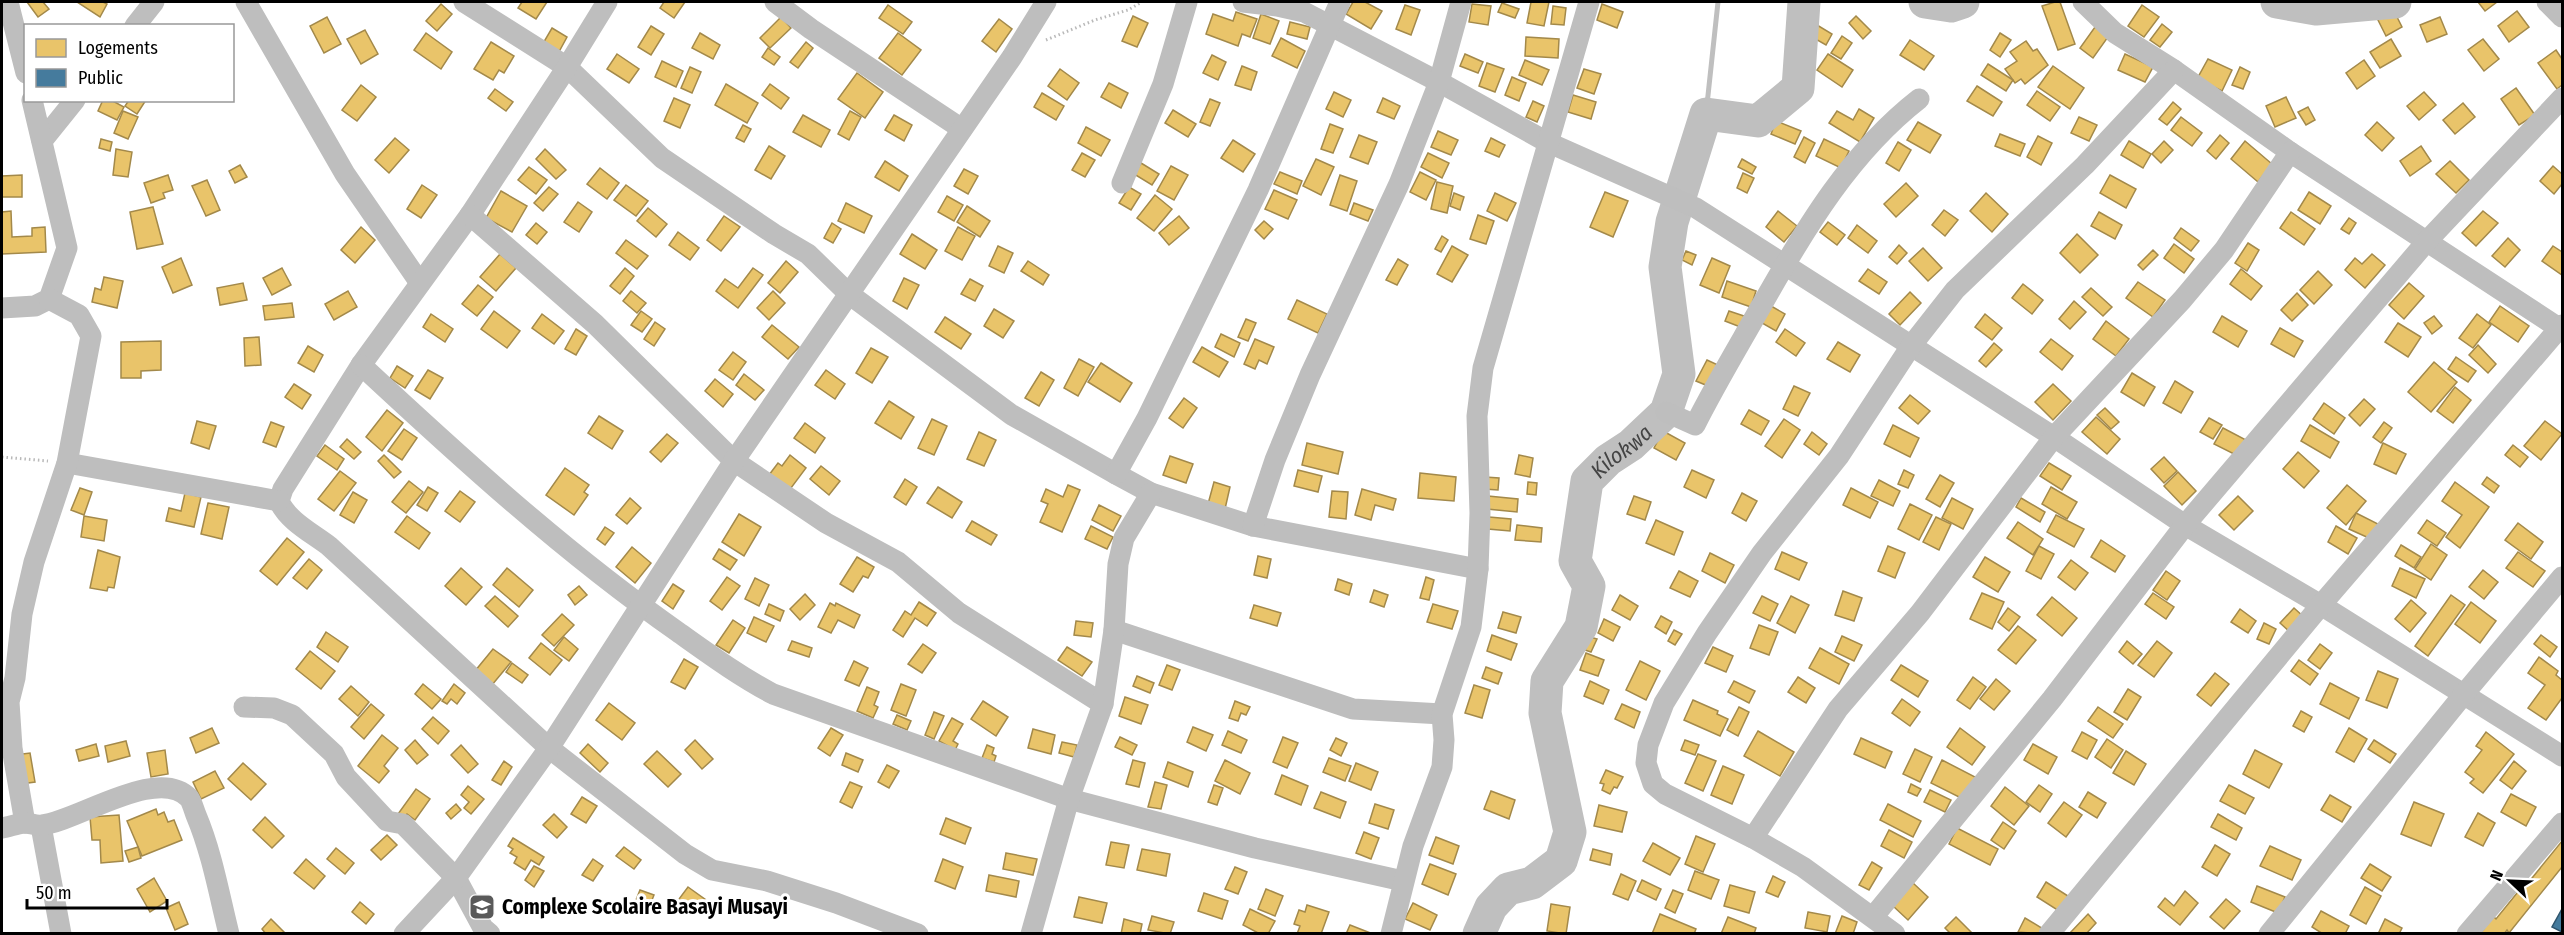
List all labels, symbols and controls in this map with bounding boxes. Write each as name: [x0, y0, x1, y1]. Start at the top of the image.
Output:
legend: [24, 24, 234, 102]
text: Logements: [78, 37, 158, 59]
text: Public: [78, 67, 123, 89]
water label: Kilokwa: [1585, 419, 1658, 484]
north arrow: [2480, 851, 2540, 911]
text: N: [2486, 867, 2507, 883]
scale bar: [27, 872, 166, 910]
text: 50 m: [36, 882, 72, 904]
school or university icon: Complexe Scolaire Basayi Musayi: [467, 892, 497, 922]
place label: Complexe Scolaire Basayi Musayi: [502, 894, 788, 920]

